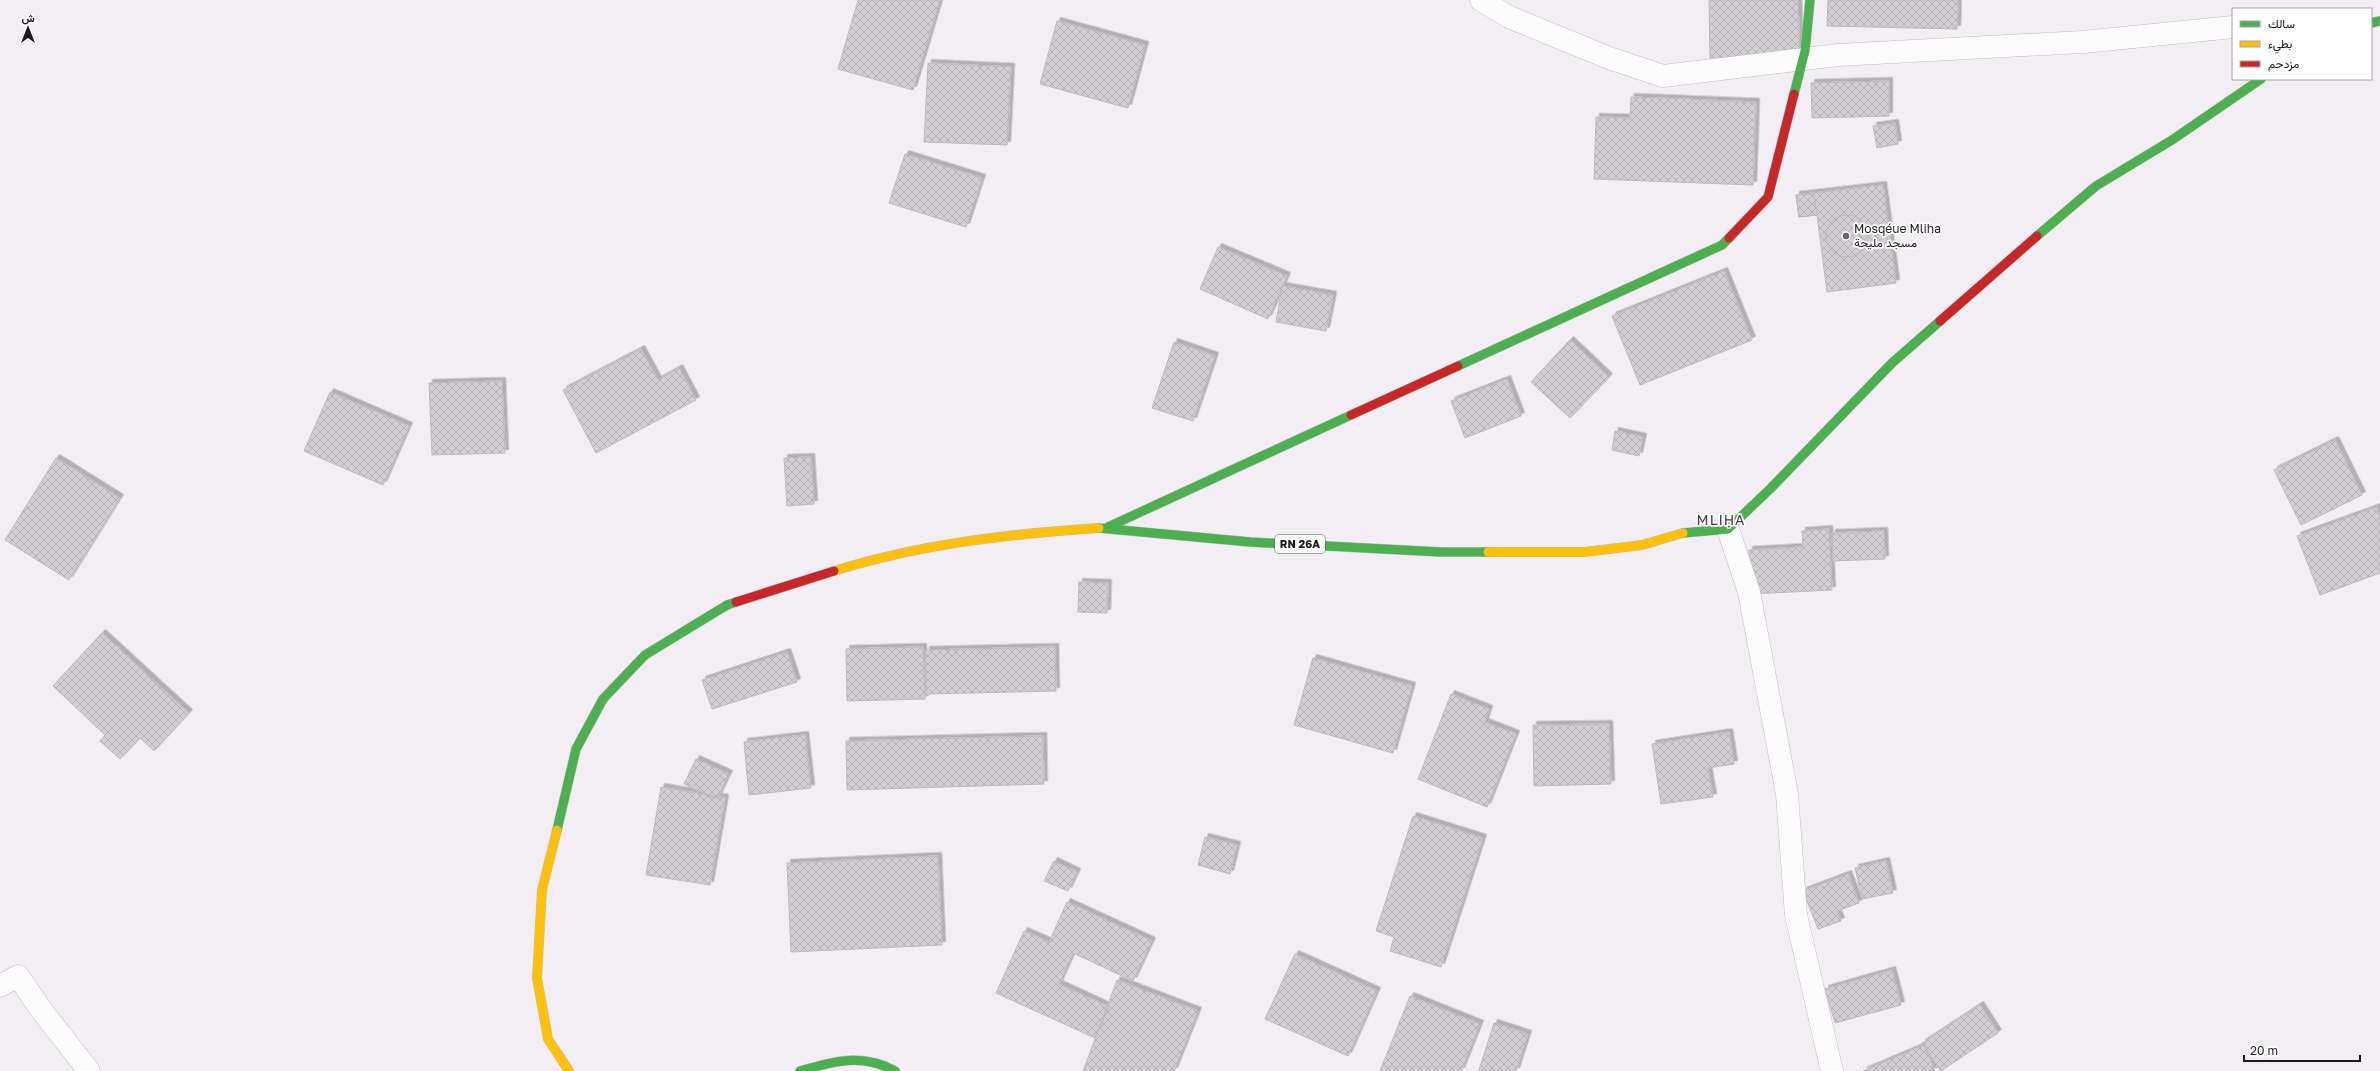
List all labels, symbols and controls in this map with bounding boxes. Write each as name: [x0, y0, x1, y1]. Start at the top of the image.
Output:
north arrow: [8, 8, 48, 48]
legend: [2232, 8, 2372, 80]
text: ش: [21, 11, 35, 25]
text: سالك: [2268, 16, 2295, 31]
text: بطيء: [2268, 36, 2292, 54]
text: مزدحم: [2268, 56, 2299, 72]
place label: Mosqéue Mliha مسجد مليحة: [1854, 221, 1941, 250]
marker: Mosqéue Mliha مسجد مليحة: [1841, 231, 1851, 241]
district label: MLIḤA: [1697, 511, 1745, 528]
road number: RN 26A: [1275, 535, 1325, 553]
scale bar: [2244, 1037, 2360, 1063]
text: 20 m: [2250, 1043, 2278, 1058]

